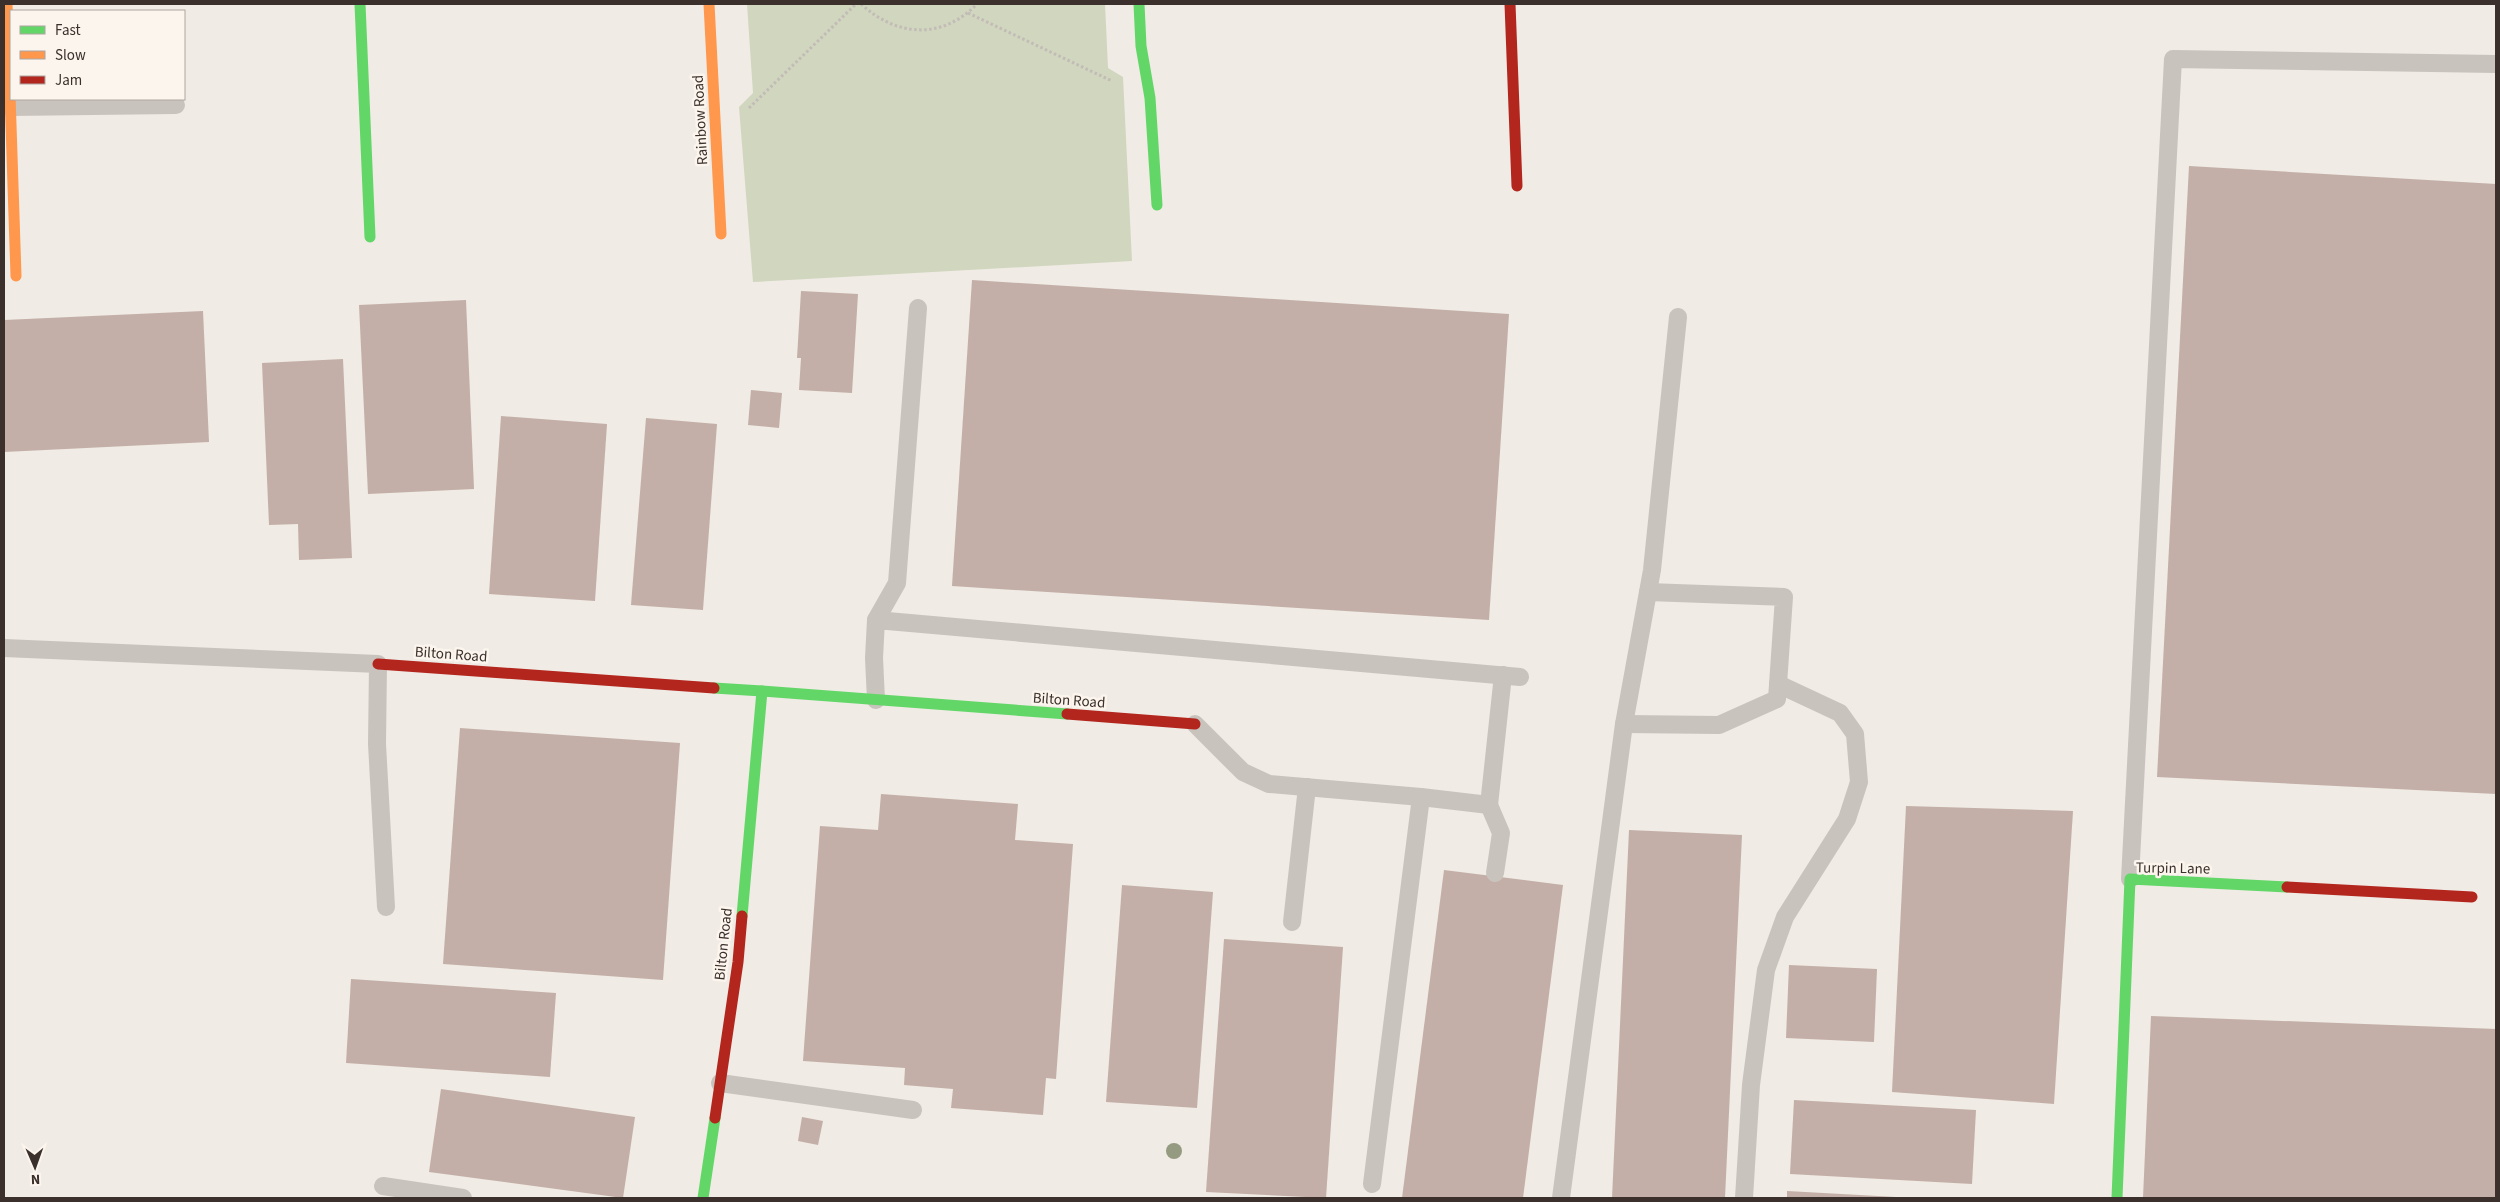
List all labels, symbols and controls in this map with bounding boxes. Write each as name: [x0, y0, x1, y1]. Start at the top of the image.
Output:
legend: [10, 10, 185, 100]
text: Fast: [55, 20, 81, 41]
text: Slow: [55, 45, 86, 66]
text: Jam: [55, 70, 82, 91]
street label: Rainbow Road: [688, 74, 713, 166]
street label: Bilton Road: [414, 641, 488, 668]
street label: Bilton Road: [1032, 687, 1106, 714]
street label: Turpin Lane: [2136, 857, 2210, 880]
street label: Bilton Road: [709, 907, 738, 981]
north arrow: [10, 1142, 60, 1192]
text: N: [30, 1169, 40, 1189]

